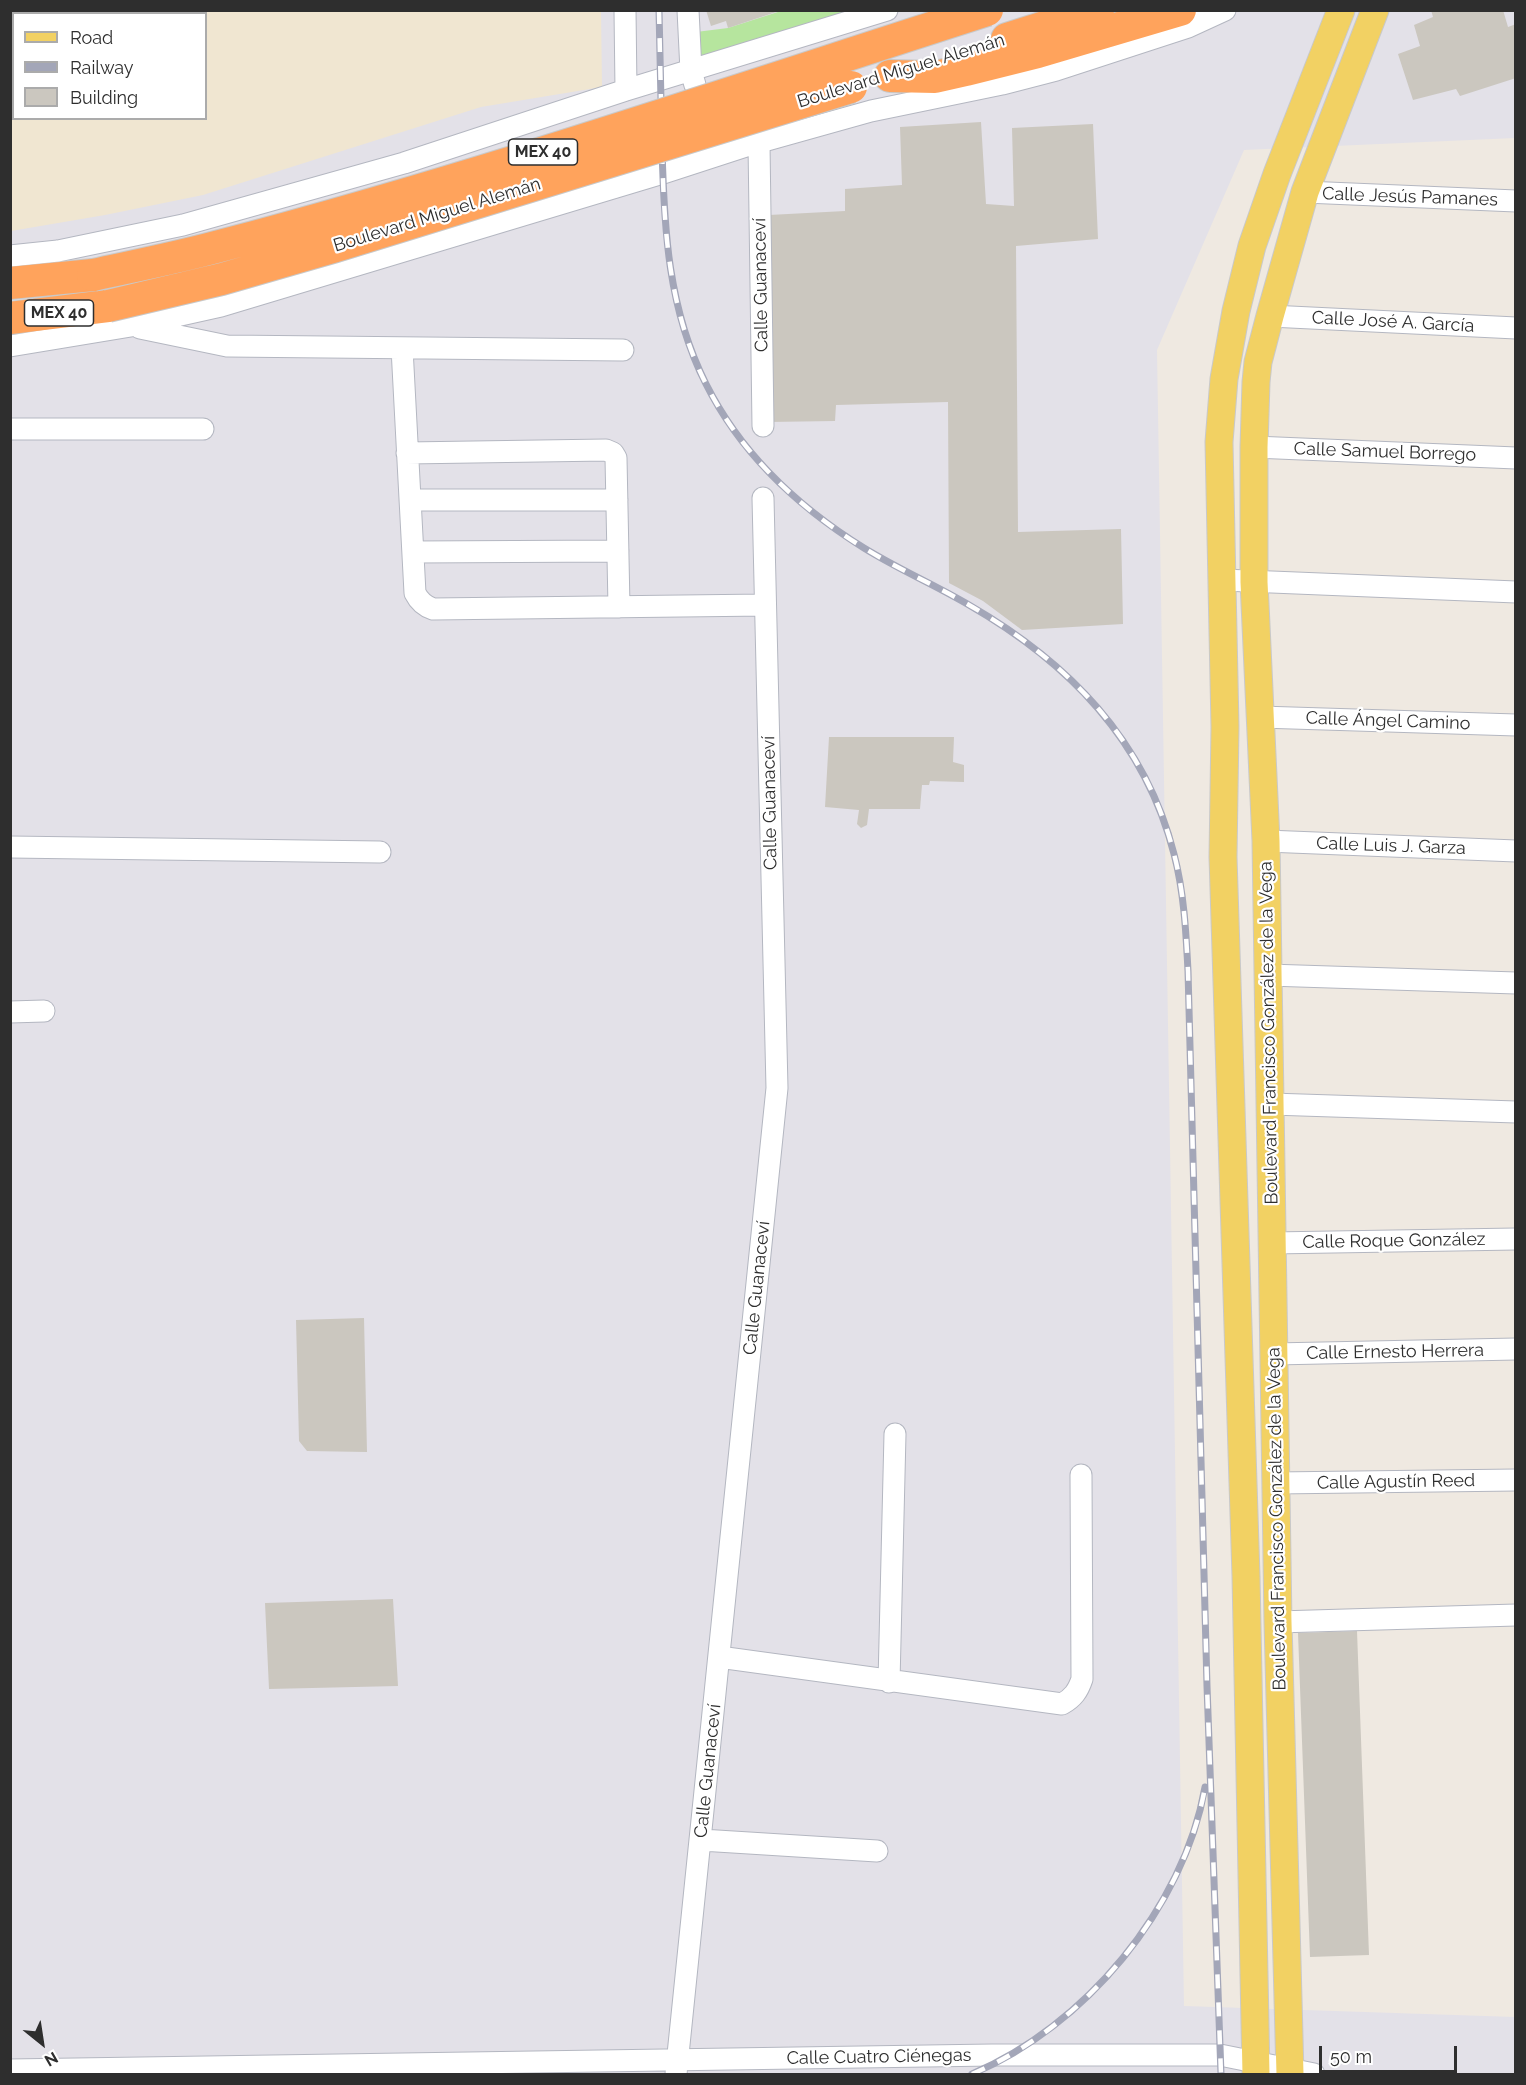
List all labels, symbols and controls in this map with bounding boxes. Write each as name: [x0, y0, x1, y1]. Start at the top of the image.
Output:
legend: [12, 12, 207, 120]
text: Road: [70, 27, 113, 48]
street label: Boulevard Miguel Alemán: [795, 29, 1007, 113]
text: Railway: [70, 57, 134, 78]
text: Building: [70, 87, 138, 108]
road number: MEX 40: [508, 139, 578, 165]
street label: Boulevard Miguel Alemán: [331, 173, 543, 257]
street label: Calle Jesús Pamanes: [1322, 183, 1498, 211]
street label: Calle Guanaceví: [749, 218, 773, 352]
road number: MEX 40: [25, 300, 94, 326]
street label: Calle José A. García: [1311, 307, 1475, 337]
street label: Calle Samuel Borrego: [1293, 438, 1477, 466]
street label: Calle Ángel Camino: [1305, 707, 1471, 735]
street label: Calle Guanaceví: [758, 736, 782, 870]
street label: Calle Luis J. Garza: [1316, 833, 1466, 859]
street label: Boulevard Francisco González de la Vega: [1255, 861, 1283, 1205]
street label: Calle Guanaceví: [739, 1220, 775, 1356]
street label: Calle Roque González: [1302, 1229, 1486, 1253]
street label: Calle Ernesto Herrera: [1306, 1340, 1484, 1364]
street label: Boulevard Francisco González de la Vega: [1263, 1347, 1291, 1691]
street label: Calle Agustín Reed: [1317, 1470, 1475, 1494]
street label: Calle Guanaceví: [690, 1703, 726, 1839]
north arrow: [12, 2013, 72, 2073]
scale bar: [1322, 2034, 1460, 2072]
street label: Calle Cuatro Ciénegas: [786, 2045, 972, 2069]
text: 50 m: [1330, 2046, 1372, 2067]
text: N: [41, 2048, 61, 2070]

